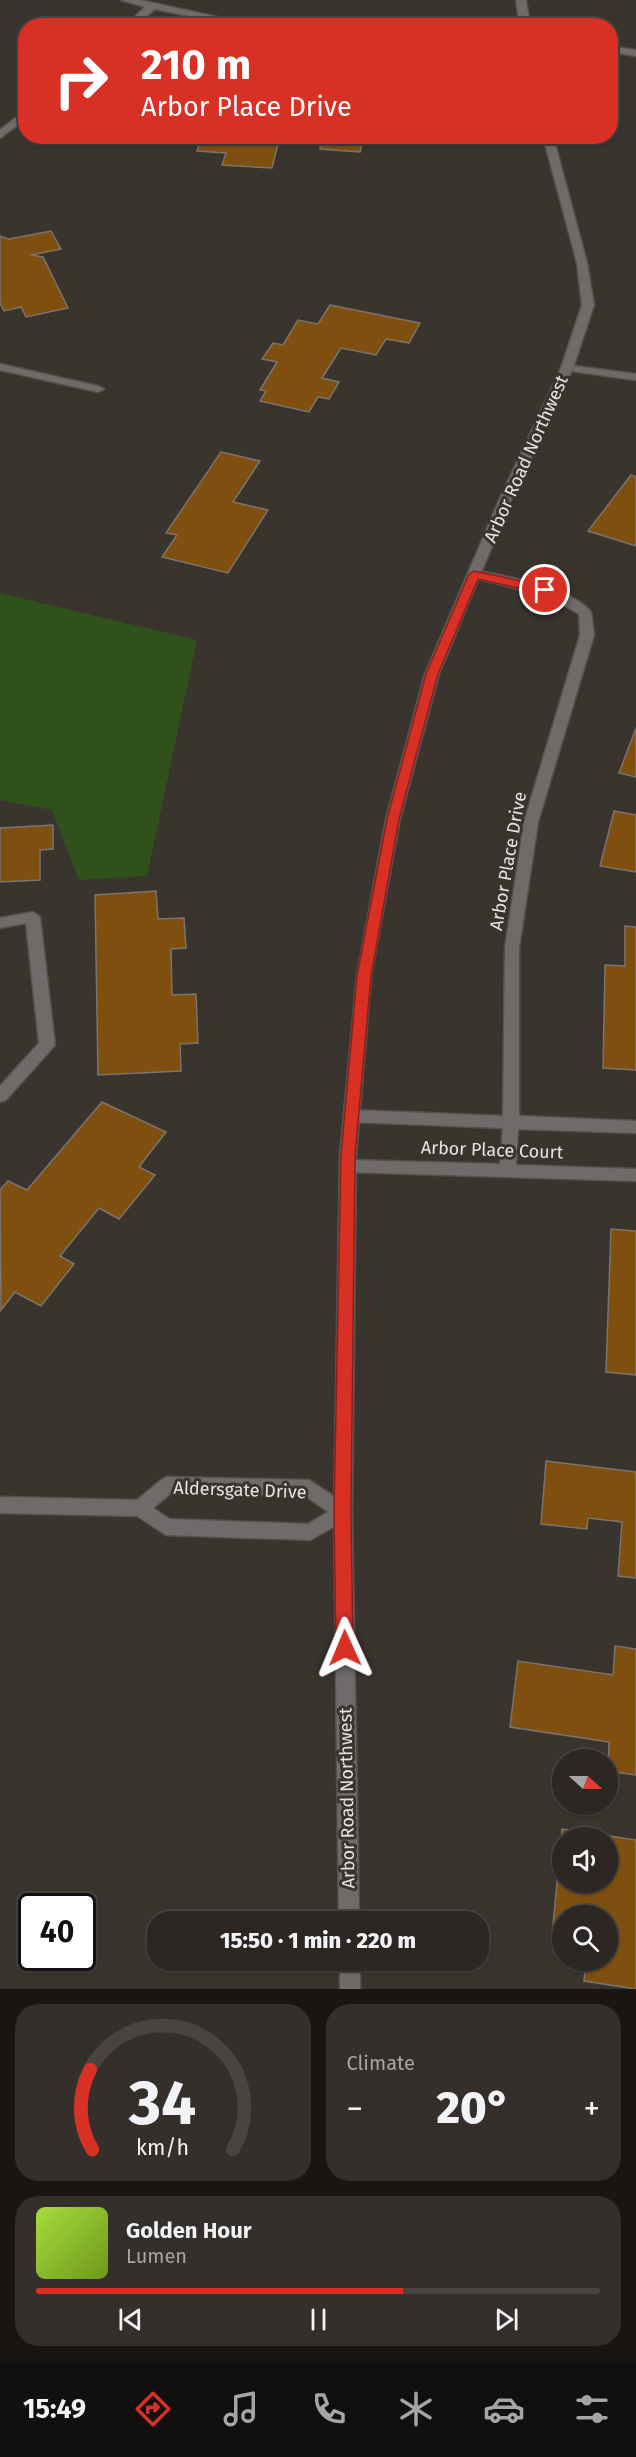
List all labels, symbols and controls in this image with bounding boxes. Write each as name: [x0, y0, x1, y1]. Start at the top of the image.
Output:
text: 210 m: [141, 40, 251, 90]
icon: right: [42, 42, 120, 120]
text: Arbor Place Drive: [141, 91, 352, 123]
street label: Arbor Road Northwest: [479, 371, 573, 546]
pin: [519, 564, 570, 615]
icon: arrive: [528, 573, 561, 606]
street label: Arbor Place Drive: [485, 790, 531, 932]
street label: Arbor Place Court: [420, 1137, 564, 1163]
street label: Aldersgate Drive: [173, 1477, 307, 1503]
position arrow: [313, 1616, 377, 1680]
street label: Arbor Road Northwest: [334, 1707, 360, 1889]
north arrow: [552, 1749, 618, 1815]
map controls: [552, 1749, 618, 1971]
button: sound: [552, 1827, 618, 1893]
speed limit sign: 40: [18, 1893, 96, 1971]
button: search: [552, 1905, 618, 1971]
text: 15:50 · 1 min · 220 m: [220, 1927, 416, 1954]
text: Climate: [347, 2051, 415, 2075]
text: 34: [128, 2066, 197, 2141]
text: 20°: [436, 2081, 510, 2135]
text: −: [347, 2089, 363, 2129]
text: +: [584, 2089, 600, 2129]
text: km/h: [136, 2135, 189, 2161]
text: Golden Hour: [126, 2217, 252, 2244]
text: Lumen: [126, 2244, 187, 2268]
icon: previous: [114, 2303, 147, 2336]
icon: pause: [302, 2303, 335, 2336]
icon: next: [490, 2303, 523, 2336]
icon: directions: [132, 2388, 174, 2430]
icon: music: [220, 2388, 262, 2430]
icon: phone: [308, 2388, 350, 2430]
icon: climate: [395, 2388, 437, 2430]
icon: car: [483, 2388, 525, 2430]
icon: filters: [571, 2388, 613, 2430]
text: 15:49: [23, 2393, 86, 2425]

